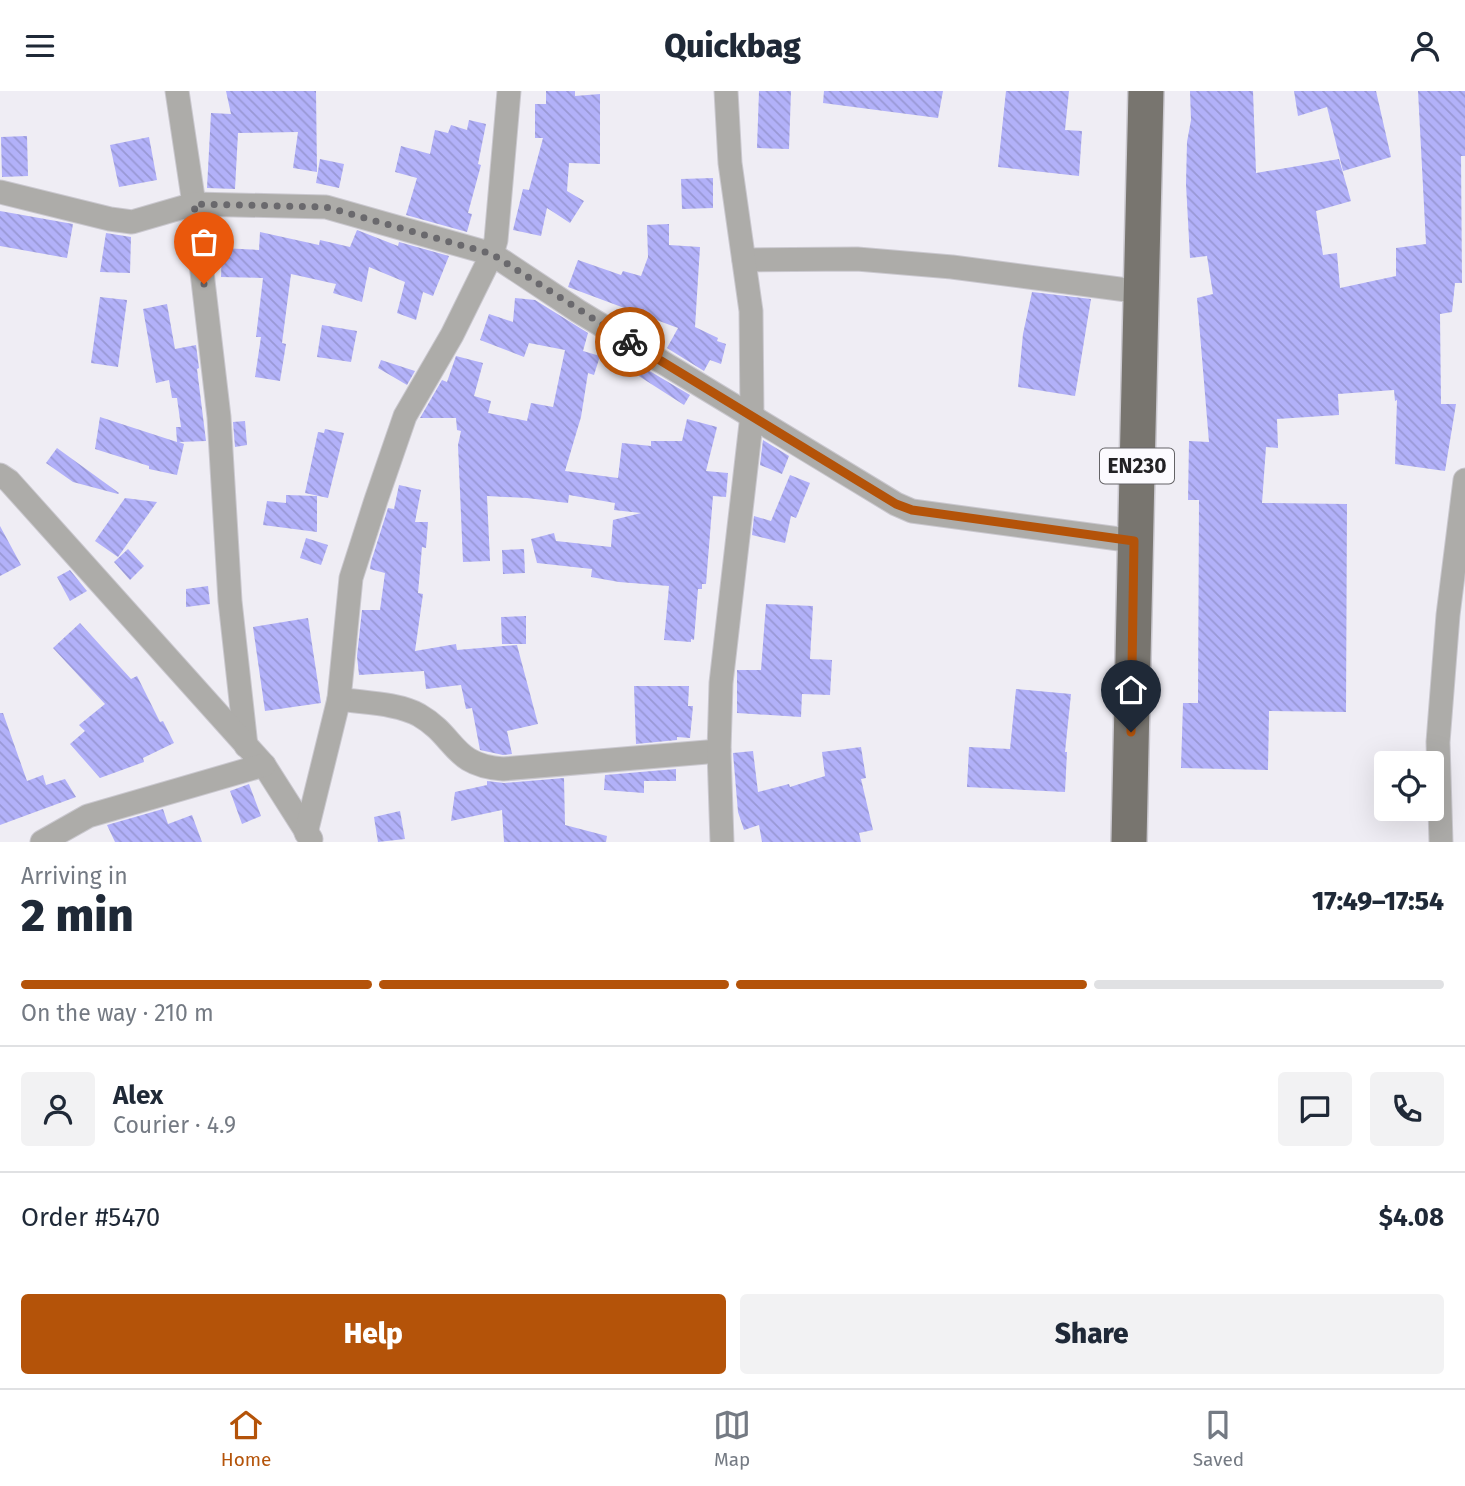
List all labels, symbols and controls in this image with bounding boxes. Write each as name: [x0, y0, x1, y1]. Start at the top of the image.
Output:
icon: menu: [21, 27, 59, 65]
text: Quickbag: [664, 27, 801, 65]
icon: person: [1406, 27, 1444, 65]
pin: [174, 212, 234, 284]
icon: bag: [185, 223, 223, 261]
courier: [595, 307, 665, 377]
icon: bike: [611, 323, 649, 361]
road number: EN230: [1100, 449, 1174, 483]
pin: [1101, 660, 1161, 732]
icon: home: [1112, 671, 1150, 709]
map controls: [1374, 751, 1444, 821]
button: locate: [1374, 751, 1444, 821]
text: Arriving in: [21, 862, 128, 890]
text: 17:49–17:54: [1312, 886, 1444, 917]
text: 2 min: [21, 888, 134, 943]
text: On the way · 210 m: [21, 999, 214, 1027]
button: person: [21, 1072, 95, 1146]
button: chat: [1278, 1072, 1352, 1146]
button: phone: [1370, 1072, 1444, 1146]
text: Alex: [113, 1080, 163, 1111]
text: Courier · 4.9: [113, 1111, 236, 1139]
text: Order #5470: [21, 1202, 160, 1233]
text: $4.08: [1379, 1202, 1444, 1233]
button: Help: [21, 1294, 726, 1374]
button: Share: [740, 1294, 1444, 1374]
tab: Home: [221, 1406, 271, 1471]
tab: Map: [713, 1406, 751, 1471]
tab: Saved: [1193, 1406, 1244, 1471]

